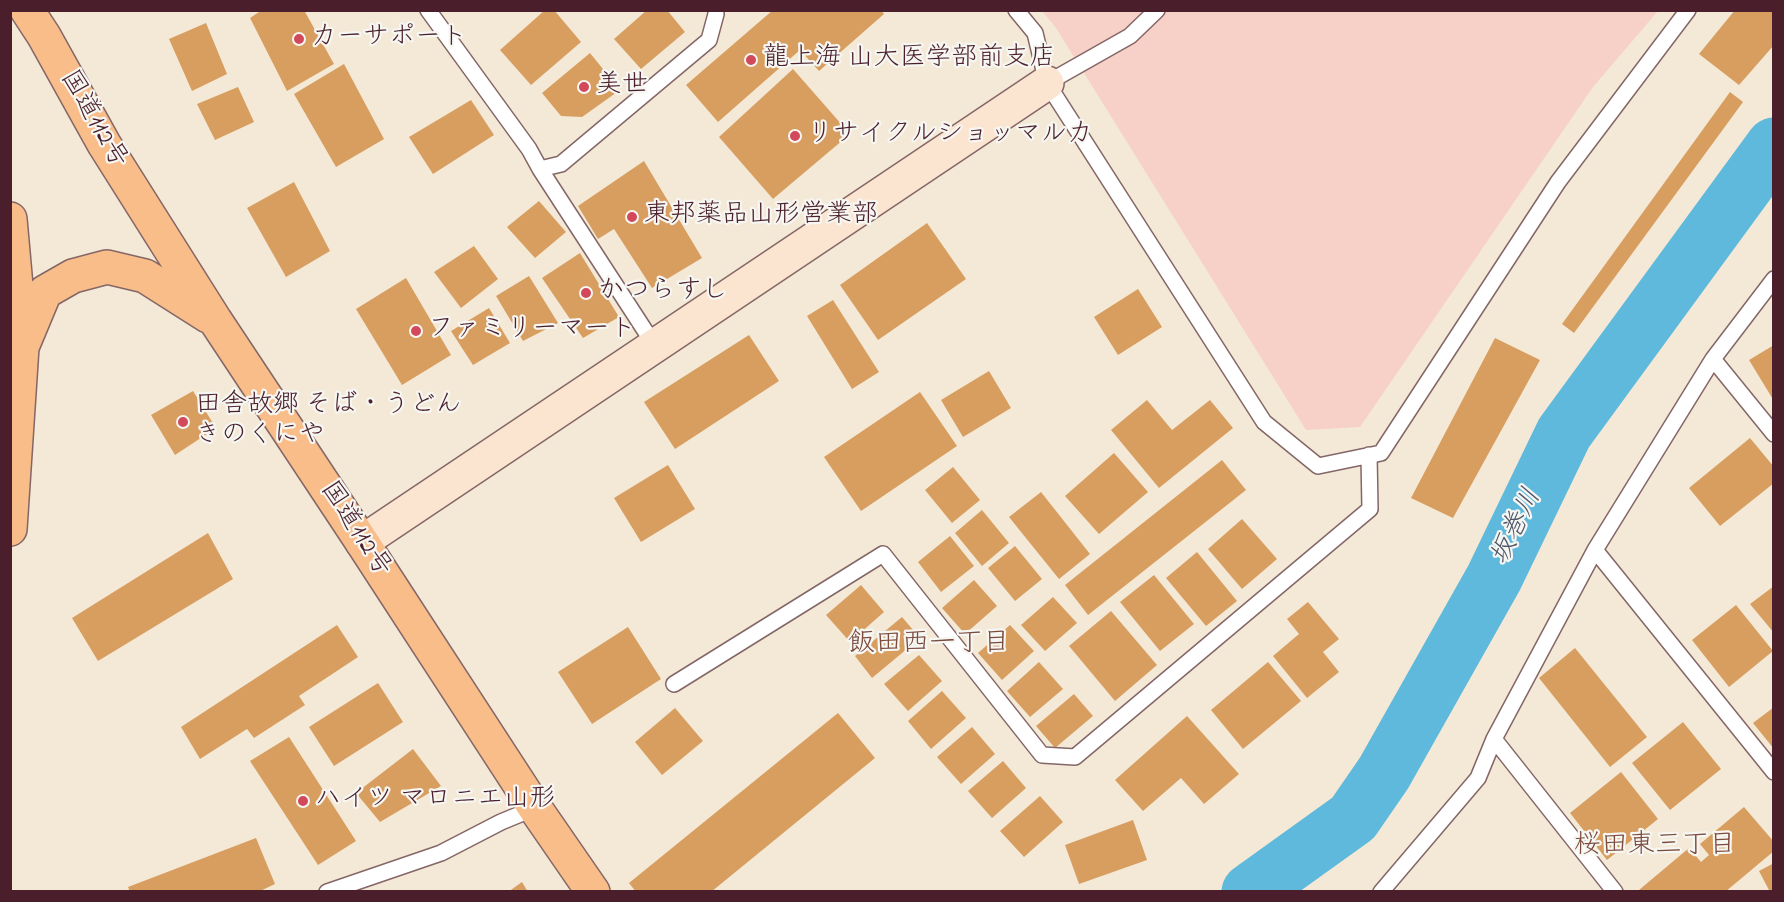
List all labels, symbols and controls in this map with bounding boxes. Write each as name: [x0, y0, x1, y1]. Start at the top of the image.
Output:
place label: カーサポート: [311, 23, 467, 55]
marker: カーサポート: [292, 32, 306, 46]
place label: 龍上海 山大医学部前支店: [763, 44, 1055, 76]
marker: 龍上海 山大医学部前支店: [744, 53, 758, 67]
street label: 国道112号: [52, 66, 132, 174]
place label: 美世: [596, 71, 648, 103]
marker: 美世: [577, 80, 591, 94]
place label: リサイクルショッマルカ: [807, 120, 1093, 152]
marker: リサイクルショッマルカ: [788, 129, 802, 143]
place label: 東邦薬品山形営業部: [644, 201, 878, 233]
marker: 東邦薬品山形営業部: [625, 210, 639, 224]
place label: かつらすし: [598, 277, 728, 309]
marker: かつらすし: [579, 286, 593, 300]
place label: ファミリーマート: [428, 315, 636, 347]
marker: ファミリーマート: [409, 324, 423, 338]
place label: 田舎故郷 そば・うどん きのくにや: [195, 391, 461, 452]
marker: 田舎故郷 そば・うどん きのくにや: [176, 415, 190, 429]
street label: 国道112号: [312, 476, 396, 584]
water label: 坂巻川: [1486, 484, 1550, 572]
district label: 飯田西一丁目: [848, 630, 1010, 662]
place label: ハイツ マロニエ山形: [315, 785, 555, 817]
marker: ハイツ マロニエ山形: [296, 794, 310, 808]
district label: 桜田東三丁目: [1574, 832, 1736, 864]

